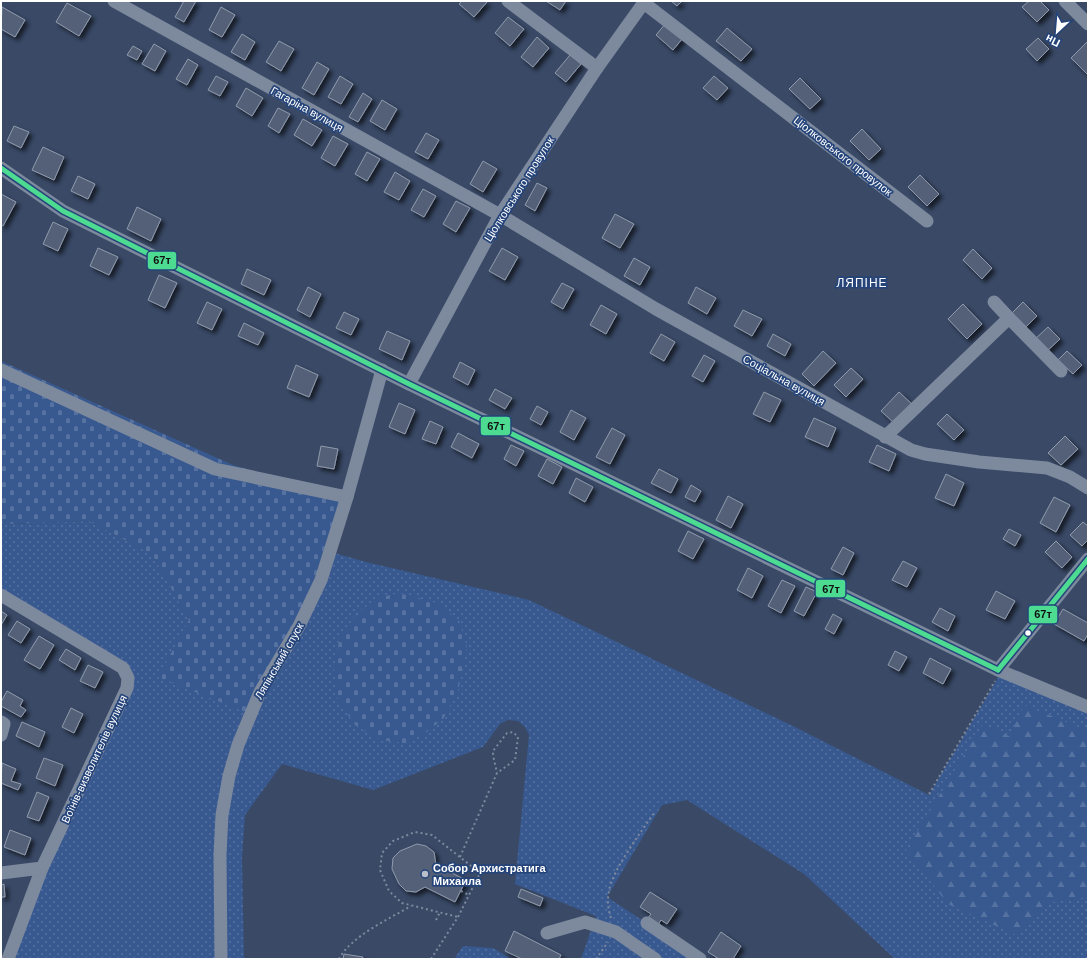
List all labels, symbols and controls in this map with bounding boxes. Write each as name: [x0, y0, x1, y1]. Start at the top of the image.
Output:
north arrow: [1037, 12, 1077, 52]
text: Пн: [1043, 32, 1062, 50]
street label: Гагаріна вулиця: [269, 84, 345, 134]
street label: Ціолковського провулок: [791, 114, 895, 198]
street label: Ціолковського провулок: [482, 134, 556, 244]
line badge: 67т: [147, 251, 177, 270]
text: 67т: [153, 254, 171, 266]
district label: ЛЯПІНЕ: [836, 276, 888, 290]
street label: Соціальна вулиця: [741, 352, 827, 408]
line badge: 67т: [480, 416, 511, 436]
text: 67т: [487, 420, 505, 432]
line badge: 67т: [815, 579, 846, 598]
text: 67т: [822, 583, 840, 595]
line badge: 67т: [1028, 605, 1058, 624]
text: 67т: [1034, 608, 1052, 620]
street label: Ляпінський спуск: [252, 621, 306, 701]
unlabelled marker: [1023, 628, 1033, 638]
street label: Воїнів-визволителів вулиця: [59, 693, 129, 825]
place label: Собор Архистратига Михаила: [433, 862, 546, 887]
marker: Собор Архистратига Михаила: [420, 869, 430, 879]

